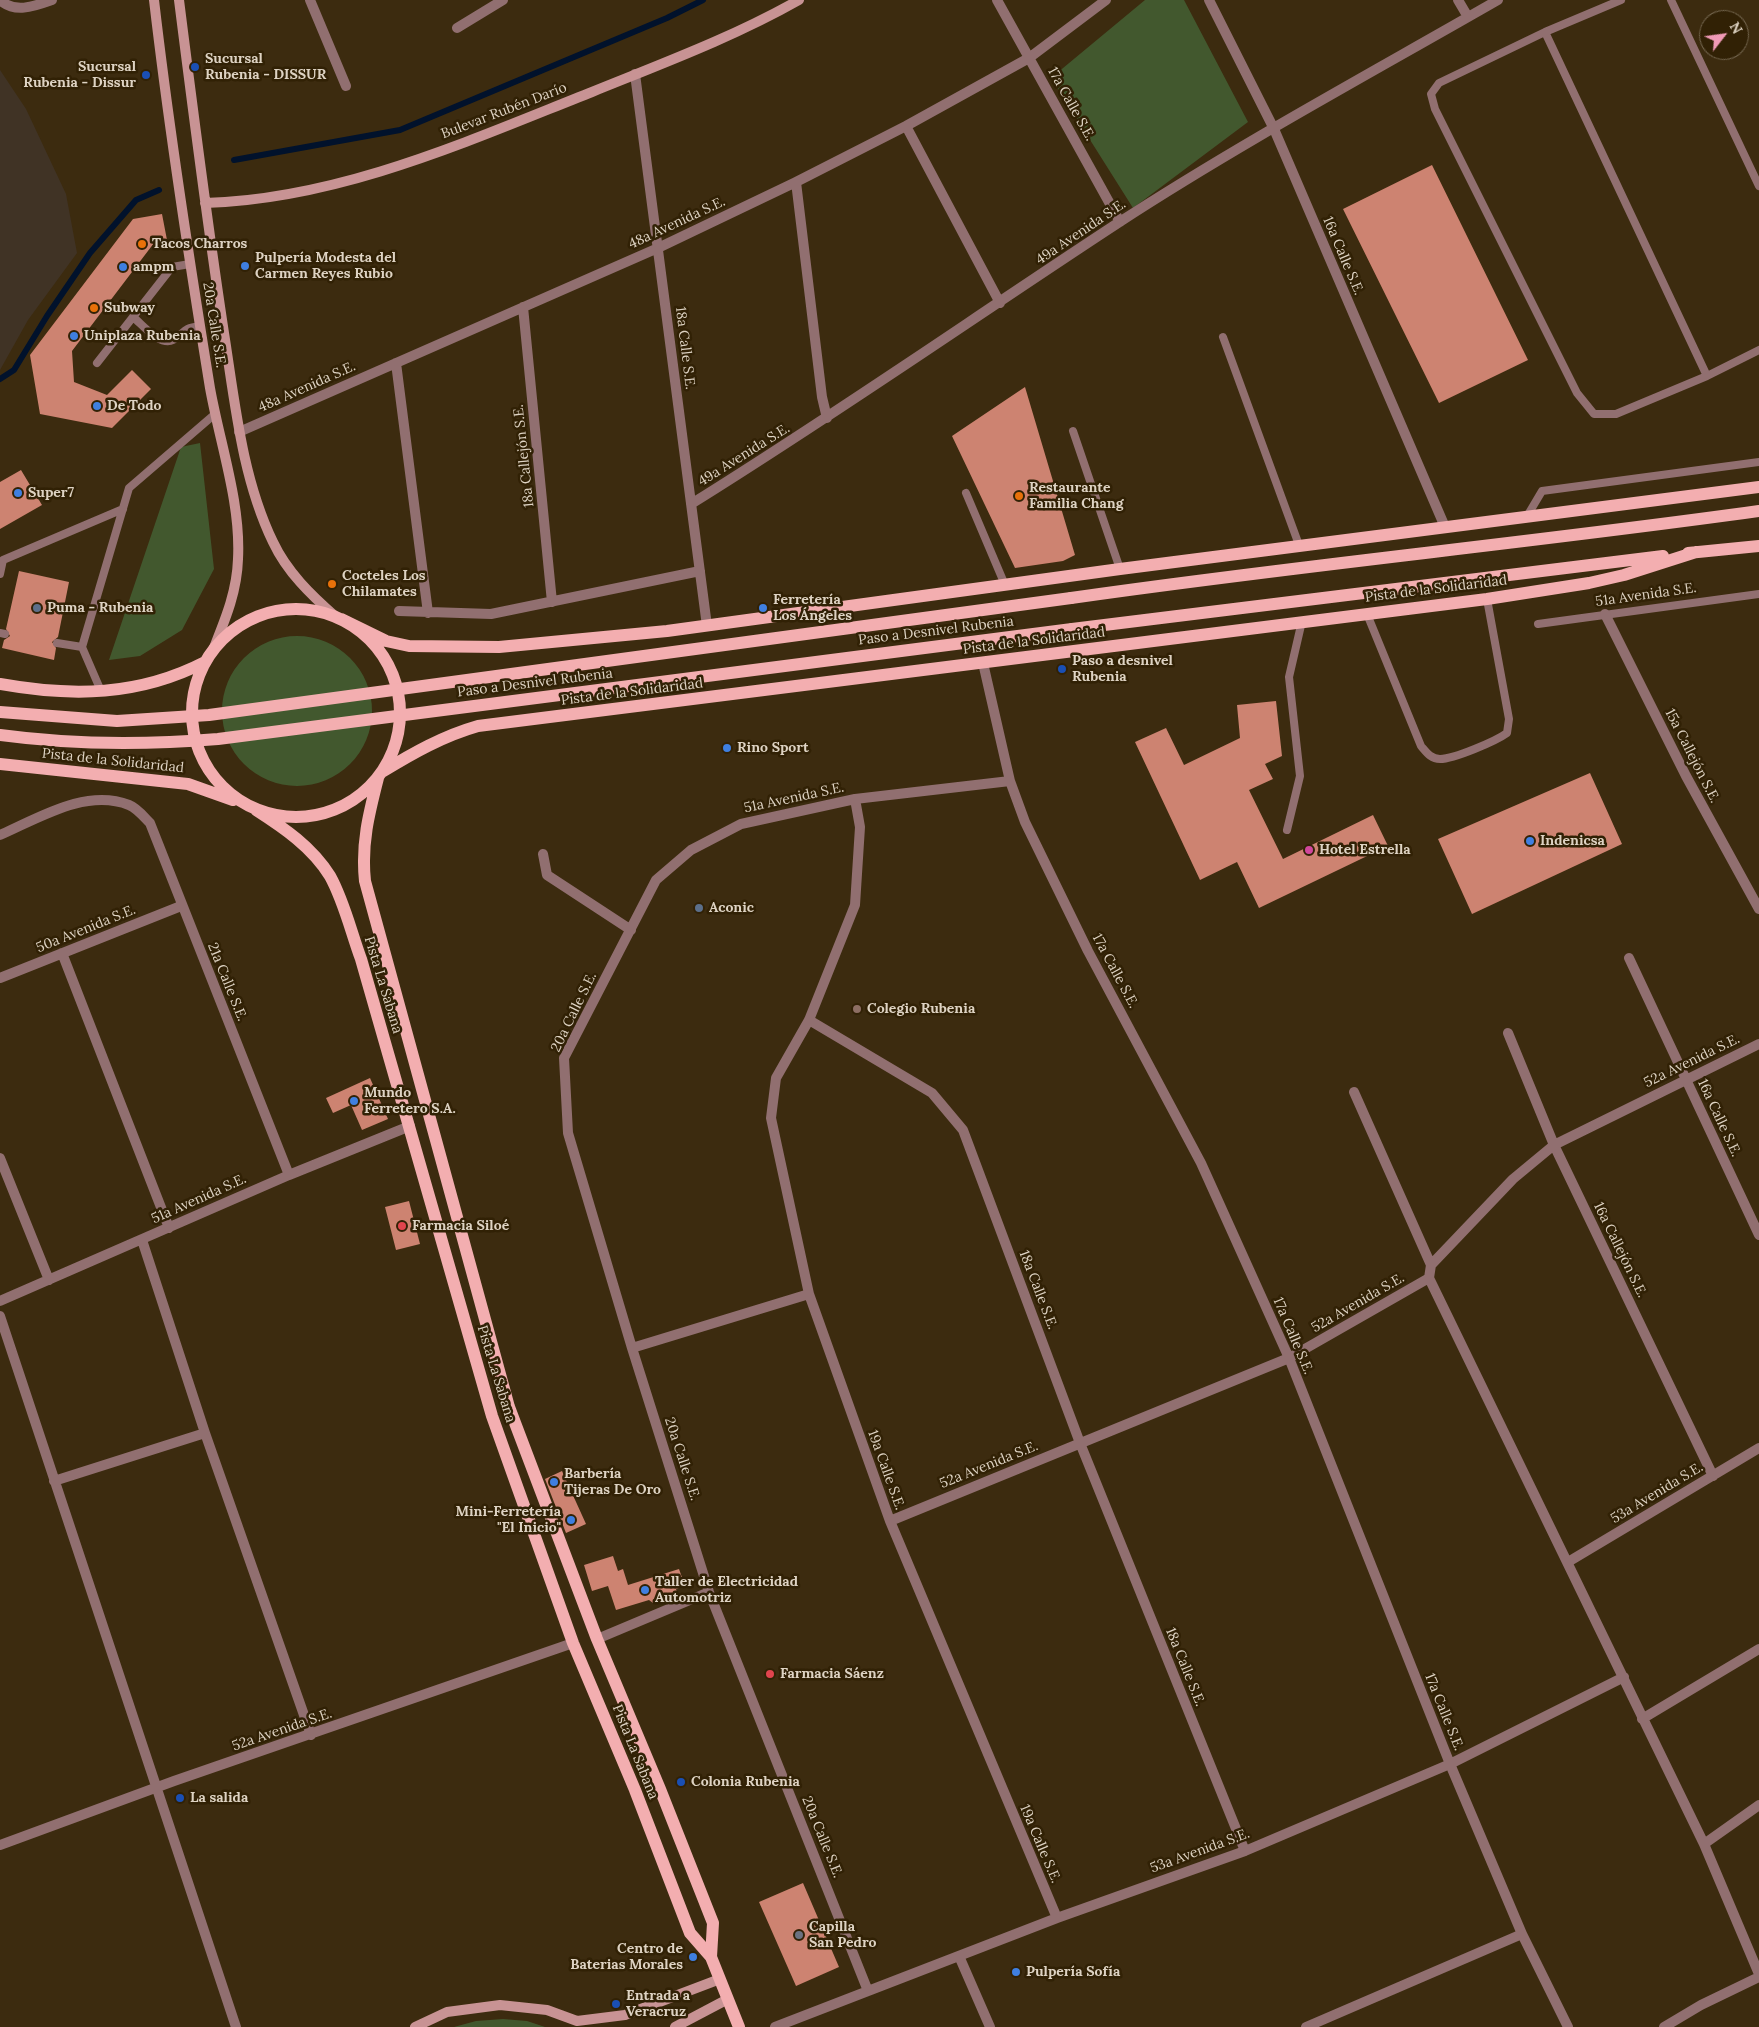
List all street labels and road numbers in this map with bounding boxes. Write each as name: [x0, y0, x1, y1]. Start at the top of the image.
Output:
street label: 17a Calle S.E.: [1044, 64, 1098, 144]
street label: Bulevar Rubén Darío: [439, 79, 569, 143]
street label: 48a Avenida S.E.: [626, 193, 728, 253]
street label: 49a Avenida S.E.: [1033, 196, 1129, 268]
street label: 16a Calle S.E.: [1319, 214, 1367, 298]
street label: 20a Calle S.E.: [199, 281, 229, 369]
street label: 18a Calle S.E.: [672, 306, 698, 390]
street label: 48a Avenida S.E.: [256, 358, 358, 416]
street label: 18a Callejón S.E.: [510, 404, 538, 508]
street label: 49a Avenida S.E.: [695, 420, 793, 490]
street label: Pista de la Solidaridad: [1364, 572, 1508, 606]
street label: 51a Avenida S.E.: [1594, 580, 1698, 610]
street label: Paso a Desnivel Rubenia: [857, 613, 1015, 649]
street label: Pista de la Solidaridad: [962, 624, 1106, 658]
street label: Paso a Desnivel Rubenia: [456, 665, 614, 701]
street label: Pista de la Solidaridad: [560, 675, 704, 709]
street label: 15a Callejón S.E.: [1661, 706, 1723, 806]
street label: Pista de la Solidaridad: [41, 745, 185, 777]
street label: 51a Avenida S.E.: [742, 779, 846, 817]
street label: 50a Avenida S.E.: [34, 901, 138, 957]
street label: 17a Calle S.E.: [1088, 931, 1142, 1011]
street label: Pista La Sabana: [360, 934, 406, 1036]
street label: 21a Calle S.E.: [204, 940, 250, 1024]
street label: 20a Calle S.E.: [547, 969, 601, 1055]
street label: 52a Avenida S.E.: [1641, 1031, 1743, 1091]
street label: 16a Calle S.E.: [1694, 1077, 1744, 1159]
street label: 51a Avenida S.E.: [149, 1171, 249, 1227]
street label: 16a Callejón S.E.: [1590, 1200, 1650, 1300]
street label: 18a Calle S.E.: [1015, 1248, 1061, 1332]
street label: 52a Avenida S.E.: [1309, 1270, 1407, 1336]
street label: 17a Calle S.E.: [1269, 1295, 1317, 1377]
street label: Pista La Sabana: [473, 1323, 519, 1425]
street label: 20a Calle S.E.: [661, 1415, 703, 1503]
street label: 19a Calle S.E.: [864, 1428, 908, 1512]
street label: 52a Avenida S.E.: [937, 1438, 1041, 1492]
street label: 53a Avenida S.E.: [1608, 1459, 1706, 1527]
street label: 18a Calle S.E.: [1162, 1625, 1208, 1709]
street label: 17a Calle S.E.: [1421, 1671, 1467, 1753]
street label: Pista La Sabana: [608, 1702, 662, 1802]
street label: 52a Avenida S.E.: [230, 1705, 334, 1755]
street label: 20a Calle S.E.: [798, 1794, 846, 1880]
street label: 19a Calle S.E.: [1016, 1802, 1064, 1886]
street label: 53a Avenida S.E.: [1148, 1825, 1252, 1877]

